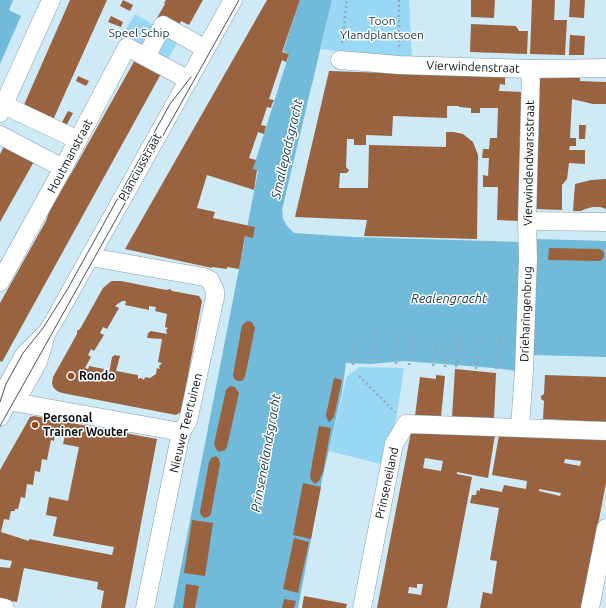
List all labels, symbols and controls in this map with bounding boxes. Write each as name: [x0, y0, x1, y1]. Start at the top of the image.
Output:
park label: Toon Ylandplantsoen: [340, 14, 424, 42]
park label: Speel Schip: [108, 26, 170, 40]
street label: Vierwindenstraat: [426, 58, 520, 76]
water label: Smallepadsgracht: [268, 97, 306, 201]
street label: Vierwindendwarsstraat: [521, 100, 537, 226]
street label: Houtmanstraat: [44, 116, 96, 196]
street label: Planciusstraat: [115, 131, 165, 203]
street label: Drieharingenbrug: [517, 266, 535, 362]
water label: Realengracht: [411, 291, 487, 307]
place label: Rondo: [79, 369, 115, 383]
marker: Rondo: [66, 371, 76, 381]
street label: Nieuwe Teertuinen: [167, 372, 205, 474]
water label: Prinseneilandsgracht: [248, 393, 284, 513]
place label: Personal Trainer Wouter: [43, 411, 128, 439]
marker: Personal Trainer Wouter: [30, 420, 40, 430]
street label: Prinseneiland: [372, 446, 402, 520]

